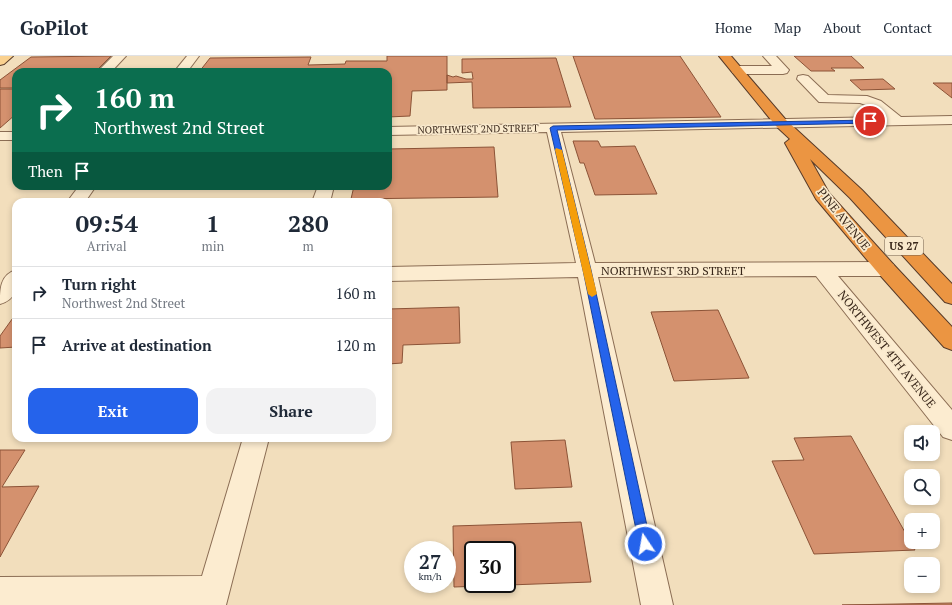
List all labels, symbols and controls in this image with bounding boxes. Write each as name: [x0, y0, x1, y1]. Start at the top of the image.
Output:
text: GoPilot: [20, 15, 88, 40]
text: Home: [715, 18, 752, 37]
text: Map: [774, 18, 801, 37]
text: About: [823, 18, 861, 37]
text: Contact: [883, 18, 932, 37]
text: 160 m: [94, 79, 175, 116]
icon: right: [28, 84, 80, 136]
pin: [853, 104, 887, 138]
icon: arrive: [859, 110, 881, 132]
text: Northwest 2nd Street: [94, 115, 265, 139]
street label: NORTHWEST 2ND STREET: [417, 121, 539, 137]
icon: arrive: [71, 160, 93, 182]
text: Then: [28, 161, 63, 181]
street label: PINE AVENUE: [814, 185, 874, 253]
text: 09:54: [75, 207, 138, 239]
text: 1: [206, 207, 220, 239]
text: 280: [288, 207, 328, 239]
text: Arrival: [87, 237, 127, 255]
text: min: [201, 237, 224, 255]
text: m: [303, 237, 314, 255]
road number: US 27: [885, 237, 923, 255]
street label: NORTHWEST 3RD STREET: [601, 263, 746, 278]
text: Turn right: [62, 274, 137, 294]
icon: right: [28, 282, 50, 304]
text: 160 m: [335, 283, 376, 303]
street label: NORTHWEST 4TH AVENUE: [835, 287, 939, 411]
text: Northwest 2nd Street: [62, 294, 185, 312]
icon: arrive: [28, 334, 50, 356]
text: Arrive at destination: [62, 335, 212, 355]
text: 120 m: [335, 335, 376, 355]
button: Exit: [28, 388, 198, 434]
button: Share: [206, 388, 376, 434]
map controls: [904, 425, 940, 593]
button: sound: [904, 425, 940, 461]
button: search: [904, 469, 940, 505]
button: +: [904, 513, 940, 549]
position arrow: [624, 523, 666, 565]
speed limit sign: 30: [464, 541, 516, 593]
text: 27: [419, 548, 441, 575]
button: −: [904, 557, 940, 593]
text: km/h: [418, 570, 442, 583]

